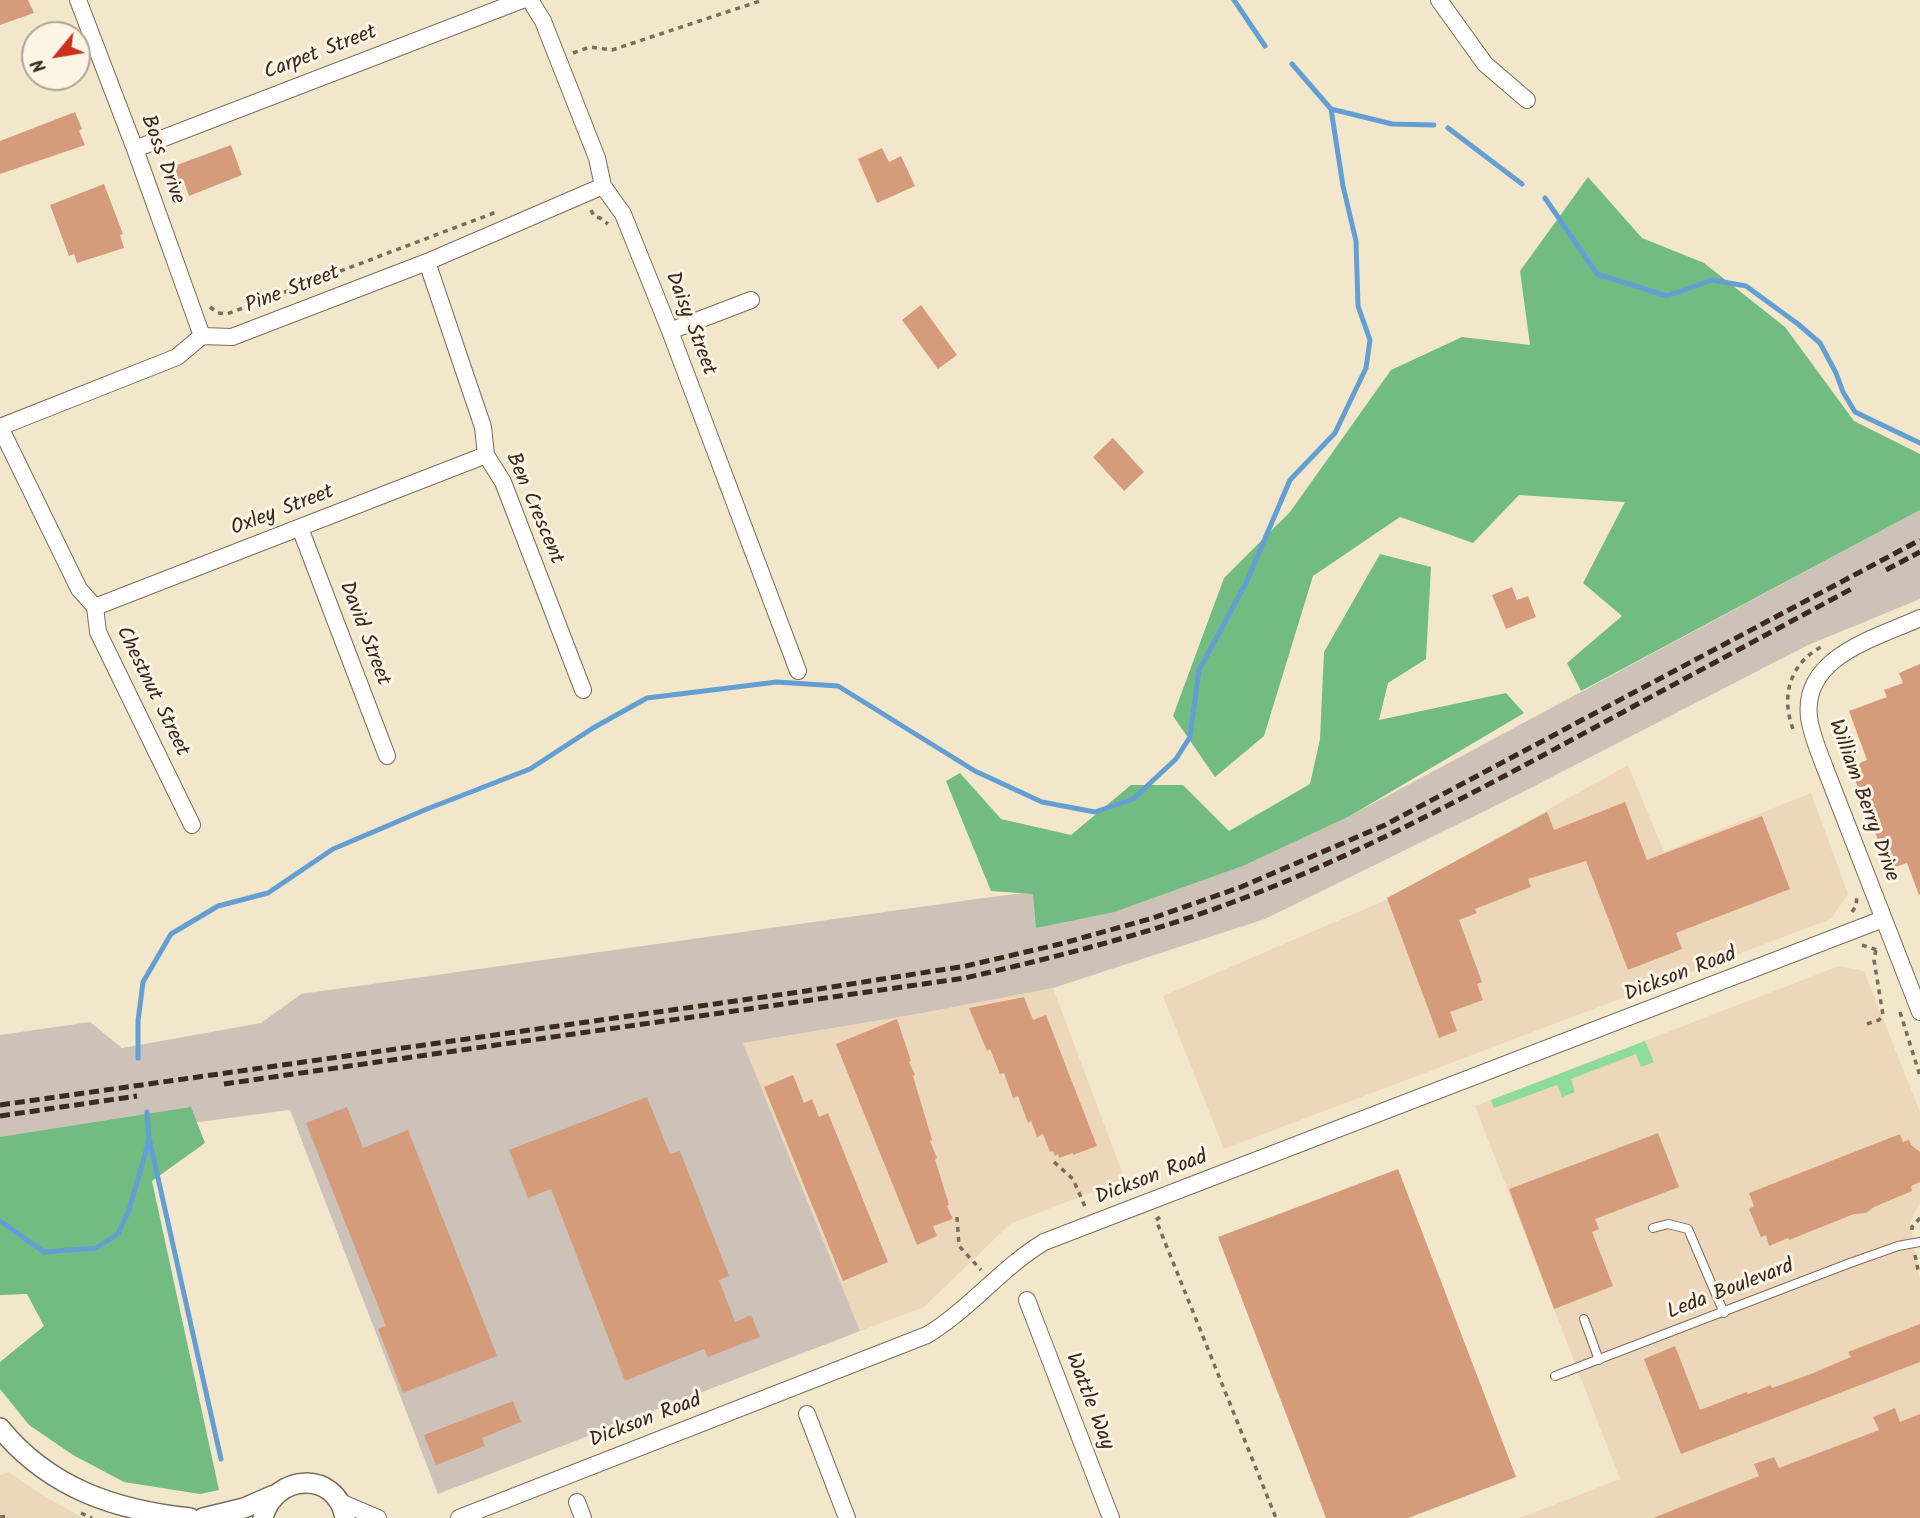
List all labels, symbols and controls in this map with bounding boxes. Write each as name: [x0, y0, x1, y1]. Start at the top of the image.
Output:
north arrow: [21, 21, 91, 91]
street label: Carpet Street: [261, 21, 381, 87]
text: N: [24, 53, 56, 78]
street label: Boss Drive: [133, 112, 189, 208]
street label: Pine Street: [242, 262, 344, 320]
street label: Daisy Street: [658, 269, 720, 379]
street label: Ben Crescent: [498, 450, 568, 568]
street label: Oxley Street: [228, 481, 338, 543]
street label: David Street: [332, 578, 394, 690]
street label: Chestnut Street: [109, 623, 193, 761]
street label: William Berry Drive: [1821, 717, 1903, 885]
street label: Dickson Road: [1621, 943, 1741, 1009]
street label: Dickson Road: [1092, 1146, 1212, 1212]
street label: Leda Boulevard: [1664, 1255, 1798, 1327]
street label: Wattle Way: [1058, 1350, 1118, 1454]
street label: Dickson Road: [586, 1389, 706, 1455]

